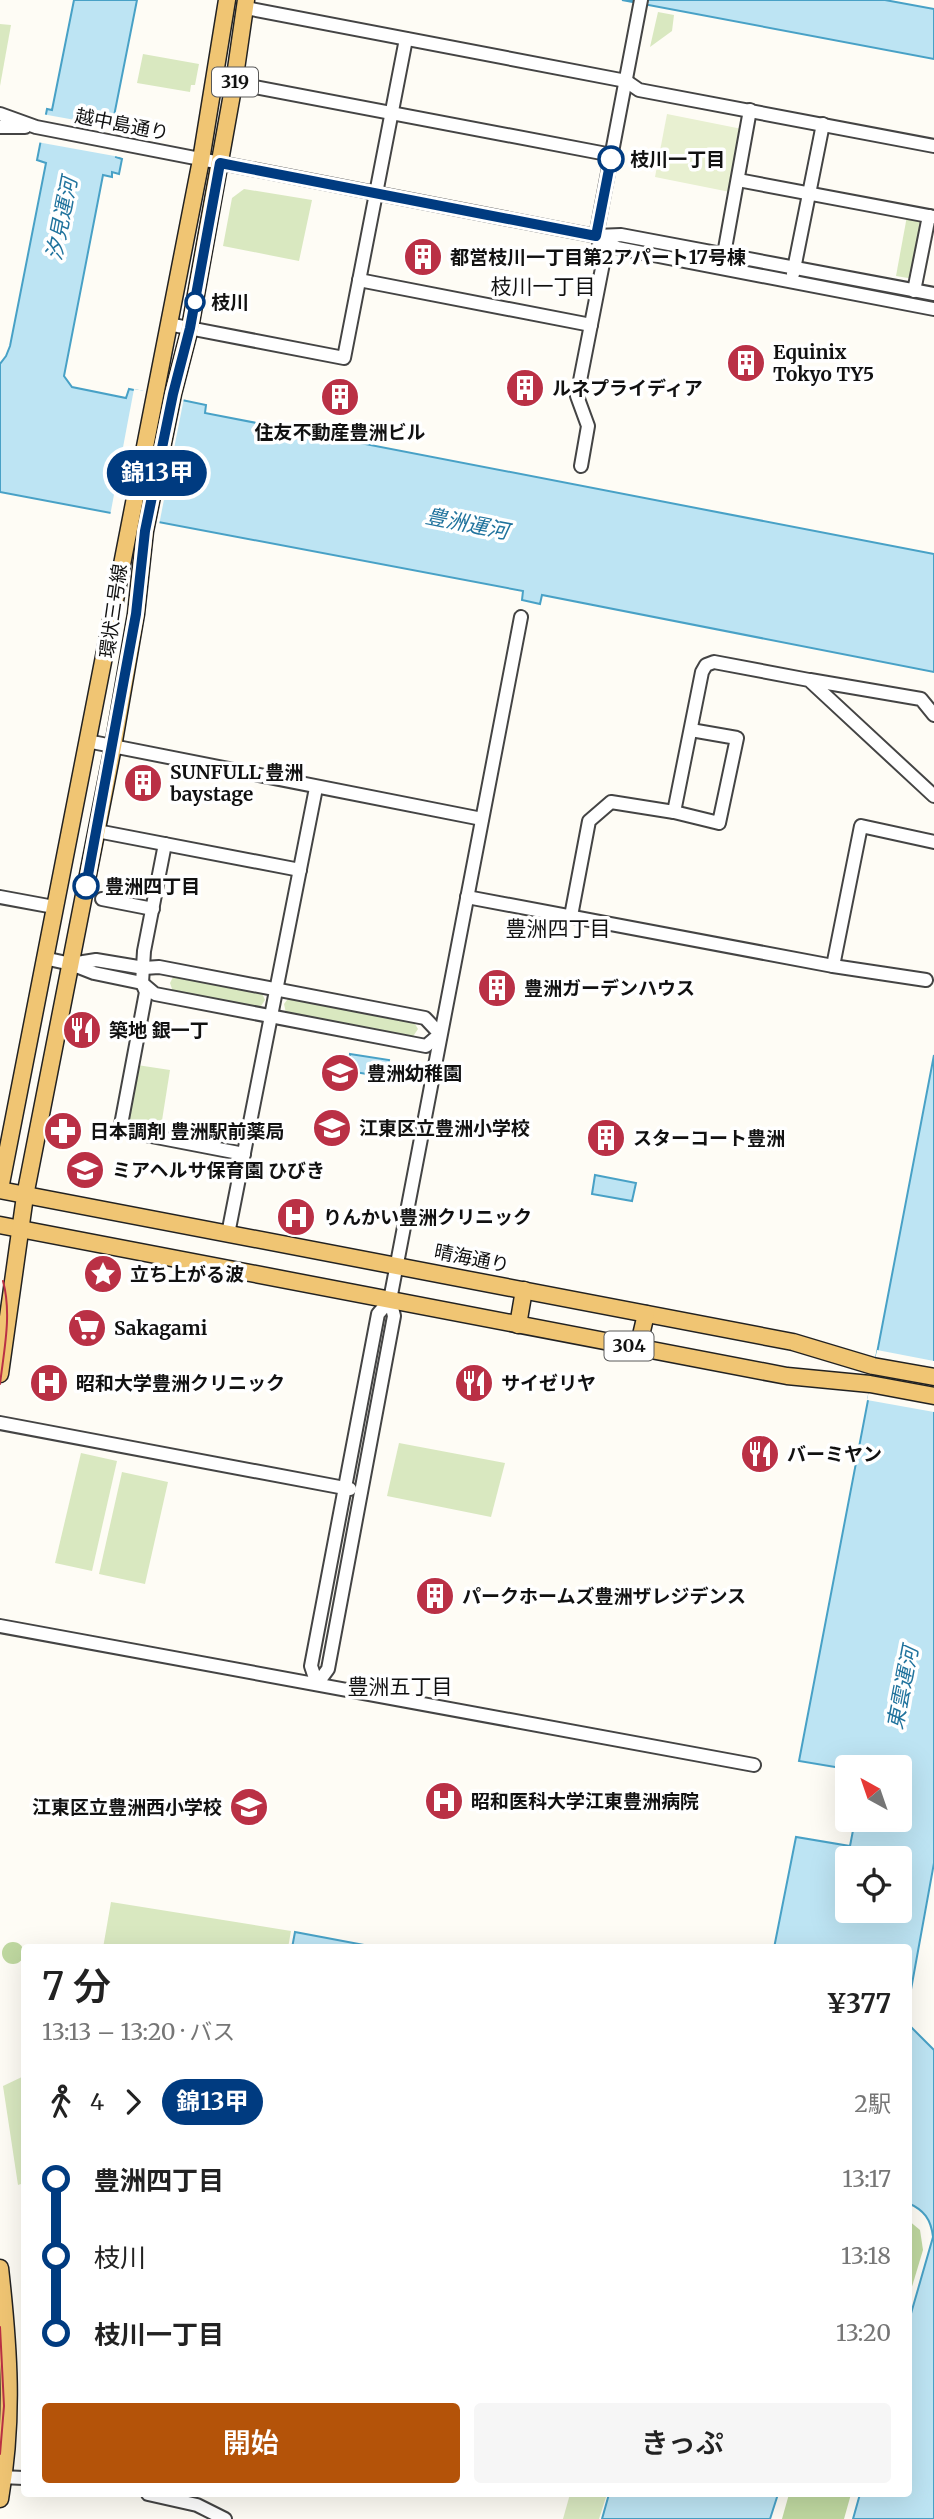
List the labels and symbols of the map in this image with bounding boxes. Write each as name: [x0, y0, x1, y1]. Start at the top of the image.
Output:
road number: 319: [212, 68, 258, 96]
street label: 越中島通り: [73, 103, 171, 145]
marker: 枝川一丁目: [598, 146, 624, 172]
place label: 枝川一丁目: [630, 147, 725, 171]
water label: 汐見運河: [40, 171, 84, 263]
building icon: 都営枝川一丁目第2アパート17号棟: [402, 236, 444, 278]
place label: 都営枝川一丁目第2アパート17号棟: [450, 245, 746, 269]
district label: 枝川一丁目: [491, 273, 596, 300]
place label: 枝川: [211, 290, 249, 314]
marker: 枝川: [185, 292, 205, 312]
place label: Equinix Tokyo TY5: [773, 340, 874, 386]
building icon: Equinix Tokyo TY5: [725, 342, 767, 384]
building icon: ルネプライディア: [504, 367, 546, 409]
building icon: 住友不動産豊洲ビル: [319, 376, 361, 418]
place label: ルネプライディア: [552, 376, 703, 400]
place label: 住友不動産豊洲ビル: [254, 420, 426, 444]
line badge: 錦13甲: [108, 450, 206, 496]
water label: 豊洲運河: [423, 502, 515, 546]
street label: 環状三号線: [95, 562, 131, 660]
place label: SUNFULL 豊洲 baystage: [170, 760, 303, 806]
building icon: SUNFULL 豊洲 baystage: [122, 762, 164, 804]
marker: 豊洲四丁目: [73, 873, 99, 899]
place label: 豊洲四丁目: [105, 874, 200, 898]
district label: 豊洲四丁目: [506, 915, 611, 942]
building icon: 豊洲ガーデンハウス: [476, 967, 518, 1009]
place label: 豊洲ガーデンハウス: [524, 976, 695, 1000]
restaurant icon: 築地 銀一丁: [61, 1009, 103, 1051]
place label: 築地 銀一丁: [109, 1018, 209, 1042]
school or university icon: 豊洲幼稚園: [319, 1052, 361, 1094]
place label: 豊洲幼稚園: [367, 1061, 462, 1085]
school or university icon: 江東区立豊洲小学校: [311, 1107, 353, 1149]
pharmacy icon: 日本調剤 豊洲駅前薬局: [42, 1110, 84, 1152]
place label: 江東区立豊洲小学校: [359, 1116, 530, 1140]
building icon: スターコート豊洲: [585, 1117, 627, 1159]
place label: 日本調剤 豊洲駅前薬局: [90, 1119, 285, 1143]
place label: スターコート豊洲: [633, 1126, 785, 1150]
school or university icon: ミアヘルサ保育園 ひびき: [64, 1149, 106, 1191]
place label: ミアヘルサ保育園 ひびき: [112, 1158, 325, 1182]
hospital icon: りんかい豊洲クリニック: [275, 1196, 317, 1238]
place label: りんかい豊洲クリニック: [323, 1205, 532, 1229]
street label: 晴海通り: [432, 1239, 512, 1277]
place icon: 立ち上がる波: [82, 1253, 124, 1295]
place label: 立ち上がる波: [130, 1262, 244, 1286]
supermarket icon: Sakagami: [66, 1307, 108, 1349]
place label: Sakagami: [114, 1316, 208, 1340]
road number: 304: [604, 1331, 654, 1360]
hospital icon: 昭和大学豊洲クリニック: [28, 1362, 70, 1404]
restaurant icon: サイゼリヤ: [453, 1362, 495, 1404]
place label: 昭和大学豊洲クリニック: [76, 1371, 285, 1395]
place label: サイゼリヤ: [501, 1371, 596, 1395]
restaurant icon: バーミヤン: [739, 1433, 781, 1475]
place label: バーミヤン: [787, 1442, 882, 1466]
building icon: パークホームズ豊洲ザレジデンス: [414, 1575, 456, 1617]
place label: パークホームズ豊洲ザレジデンス: [462, 1584, 746, 1608]
water label: 東雲運河: [881, 1640, 925, 1732]
district label: 豊洲五丁目: [348, 1673, 453, 1700]
north arrow: [835, 1755, 912, 1832]
hospital icon: 昭和医科大学江東豊洲病院: [423, 1780, 465, 1822]
school or university icon: 江東区立豊洲西小学校: [228, 1786, 270, 1828]
place label: 昭和医科大学江東豊洲病院: [471, 1789, 699, 1813]
place label: 江東区立豊洲西小学校: [32, 1795, 222, 1819]

